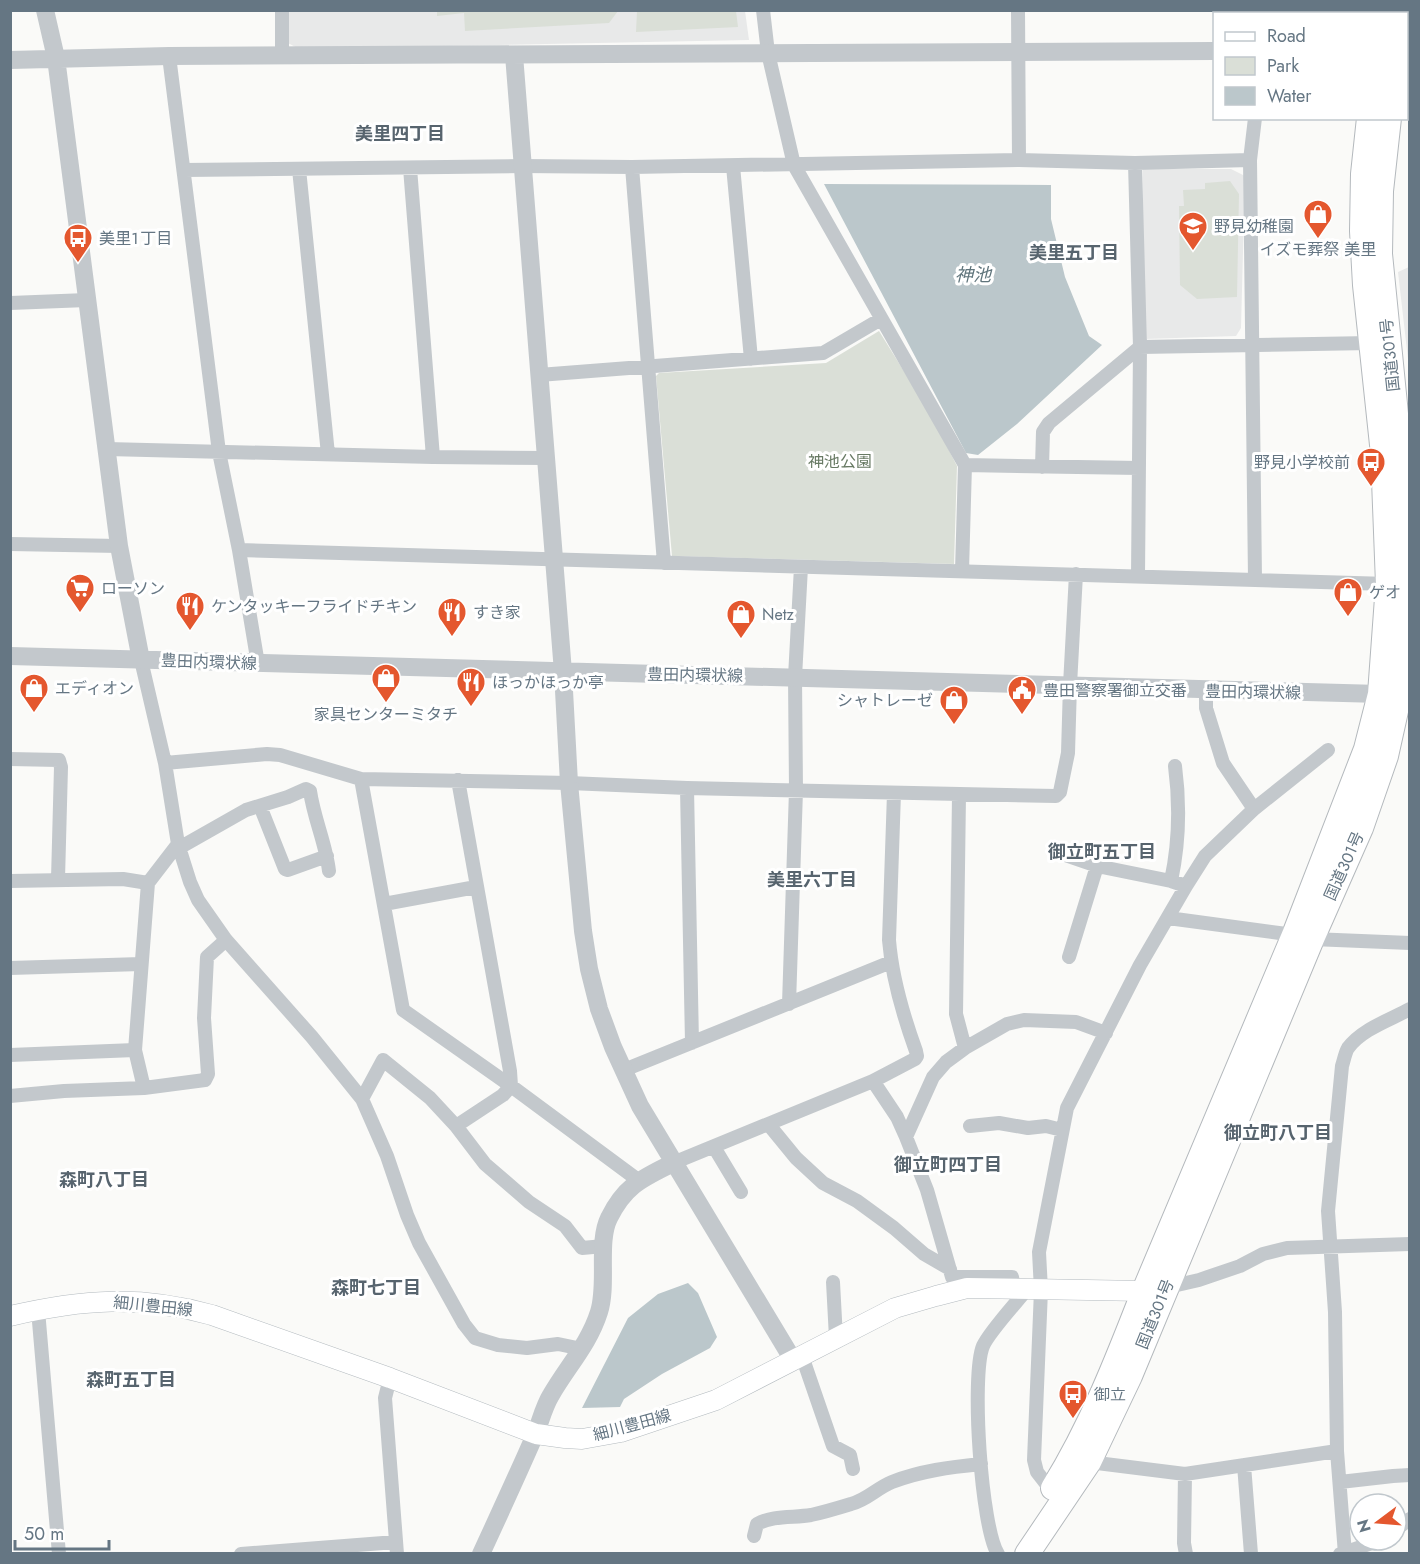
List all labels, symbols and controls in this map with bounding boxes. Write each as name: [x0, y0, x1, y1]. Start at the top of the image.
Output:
legend: [1213, 12, 1408, 120]
text: Road: [1267, 23, 1306, 49]
text: Park: [1267, 53, 1299, 79]
text: Water: [1267, 83, 1312, 109]
district label: 美里四丁目: [355, 121, 445, 147]
shop icon: イズモ葬祭 美里: [1302, 198, 1334, 240]
school or university icon: 野見幼稚園: [1177, 210, 1209, 252]
place label: 野見幼稚園: [1214, 215, 1294, 238]
bus stop icon: 美里１丁目: [62, 222, 94, 264]
place label: 美里１丁目: [99, 227, 172, 250]
place label: イズモ葬祭 美里: [1260, 238, 1376, 261]
district label: 美里五丁目: [1029, 240, 1119, 266]
water label: 神池: [955, 262, 993, 288]
street label: 国道301号: [1375, 317, 1405, 393]
bus stop icon: 野見小学校前: [1355, 446, 1387, 488]
park label: 神池公園: [808, 450, 872, 473]
place label: 野見小学校前: [1254, 451, 1350, 474]
supermarket icon: ローソン: [64, 572, 96, 614]
shop icon: ゲオ: [1332, 576, 1364, 618]
place label: ローソン: [101, 577, 165, 600]
place label: ゲオ: [1369, 581, 1401, 604]
restaurant icon: ケンタッキーフライドチキン: [174, 590, 206, 632]
place label: ケンタッキーフライドチキン: [211, 595, 417, 618]
restaurant icon: すき家: [436, 596, 468, 638]
shop icon: Netz: [725, 598, 757, 640]
place label: すき家: [473, 601, 521, 624]
place label: Netz: [762, 603, 794, 626]
street label: 豊田内環状線: [161, 649, 257, 675]
shop icon: 家具センターミタチ: [370, 662, 402, 704]
street label: 豊田内環状線: [647, 663, 743, 687]
restaurant icon: ほっかほっか亭: [455, 666, 487, 708]
place label: ほっかほっか亭: [492, 671, 604, 694]
shop icon: エディオン: [18, 672, 50, 714]
public building icon: 豊田警察署御立交番: [1006, 674, 1038, 716]
place label: エディオン: [55, 677, 134, 700]
place label: 豊田警察署御立交番: [1043, 679, 1187, 702]
street label: 豊田内環状線: [1205, 680, 1301, 704]
shop icon: シャトレーゼ: [938, 684, 970, 726]
place label: シャトレーゼ: [837, 689, 933, 712]
place label: 家具センターミタチ: [314, 703, 458, 726]
street label: 国道301号: [1319, 828, 1369, 904]
district label: 御立町五丁目: [1047, 839, 1156, 865]
district label: 美里六丁目: [767, 867, 857, 893]
district label: 御立町八丁目: [1223, 1120, 1332, 1146]
district label: 御立町四丁目: [893, 1152, 1002, 1178]
district label: 森町八丁目: [59, 1167, 149, 1193]
district label: 森町七丁目: [331, 1275, 421, 1301]
street label: 国道301号: [1131, 1276, 1179, 1352]
street label: 細川豊田線: [112, 1290, 194, 1322]
district label: 森町五丁目: [86, 1367, 176, 1393]
bus stop icon: 御立: [1057, 1378, 1089, 1420]
place label: 御立: [1094, 1383, 1126, 1406]
street label: 細川豊田線: [590, 1404, 674, 1446]
north arrow: [1348, 1492, 1408, 1552]
scale bar: [15, 1513, 110, 1551]
text: N: [1351, 1517, 1377, 1535]
text: 50 m: [24, 1521, 64, 1547]

